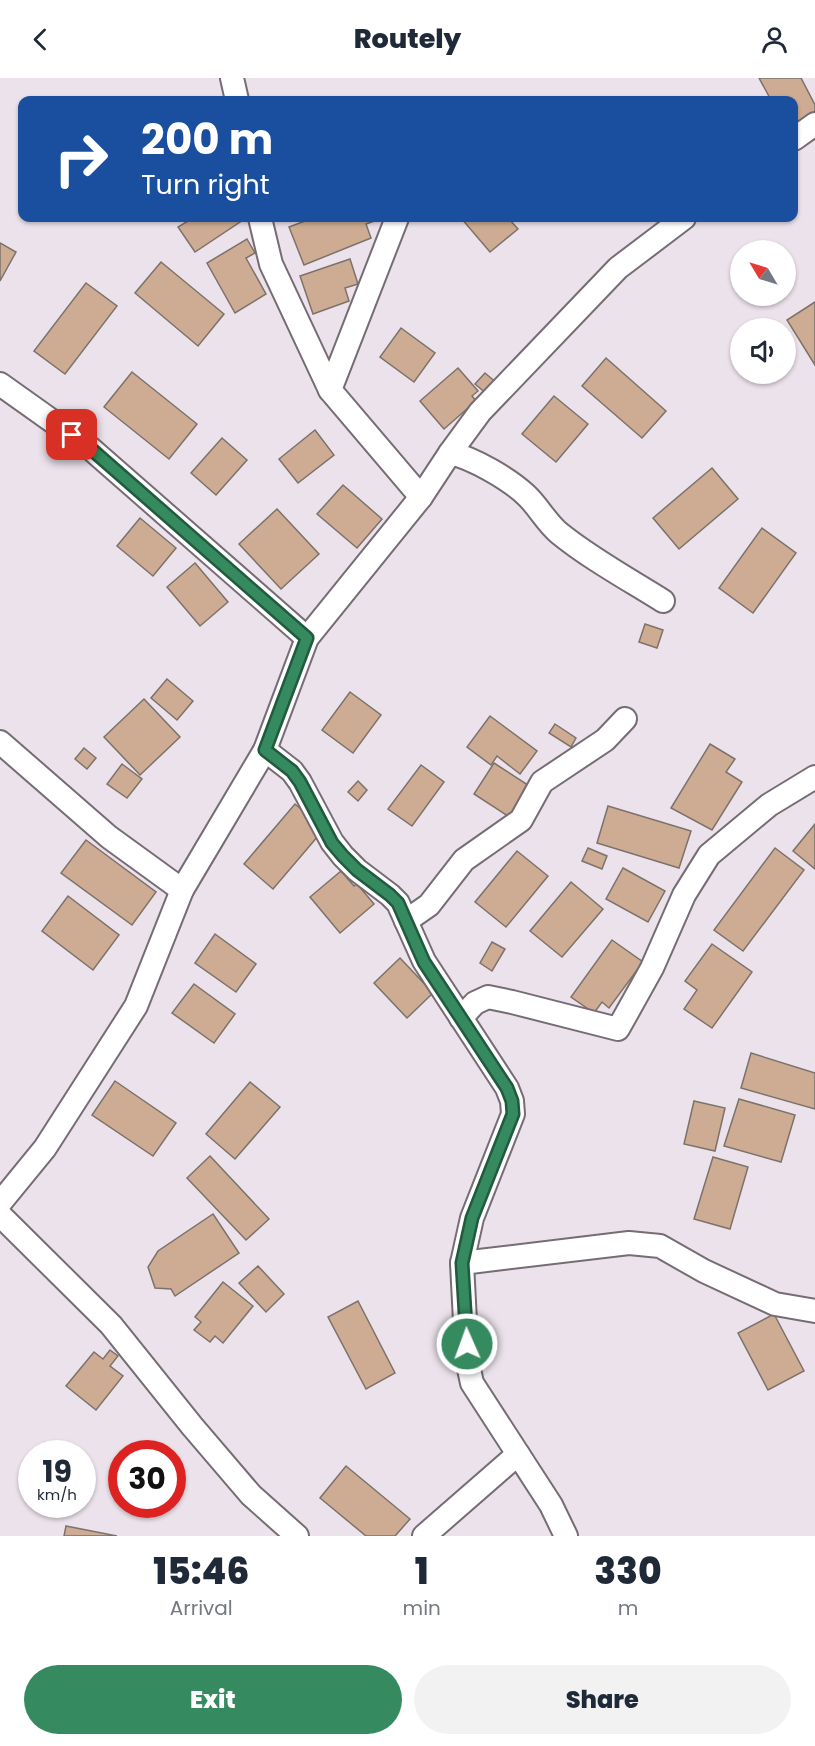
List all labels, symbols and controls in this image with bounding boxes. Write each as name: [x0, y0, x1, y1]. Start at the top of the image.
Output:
text: Routely: [354, 20, 461, 57]
icon: back: [24, 23, 57, 56]
icon: person: [758, 23, 791, 56]
text: 200 m: [141, 110, 273, 169]
icon: right: [42, 120, 120, 198]
text: Turn right: [141, 166, 270, 203]
north arrow: [730, 240, 796, 306]
map controls: [730, 240, 796, 384]
button: sound: [730, 318, 796, 384]
pin: [46, 409, 97, 460]
icon: arrive: [55, 418, 88, 451]
position arrow: [435, 1312, 499, 1376]
speed limit sign: 30: [108, 1440, 186, 1518]
text: 19: [42, 1450, 72, 1493]
text: km/h: [37, 1484, 77, 1505]
text: 15:46: [153, 1546, 249, 1597]
text: 1: [415, 1546, 429, 1597]
text: 330: [594, 1546, 662, 1597]
text: Arrival: [170, 1594, 233, 1622]
text: min: [403, 1594, 441, 1622]
text: m: [618, 1594, 638, 1622]
button: Exit: [24, 1665, 402, 1734]
button: Share: [414, 1665, 791, 1734]

